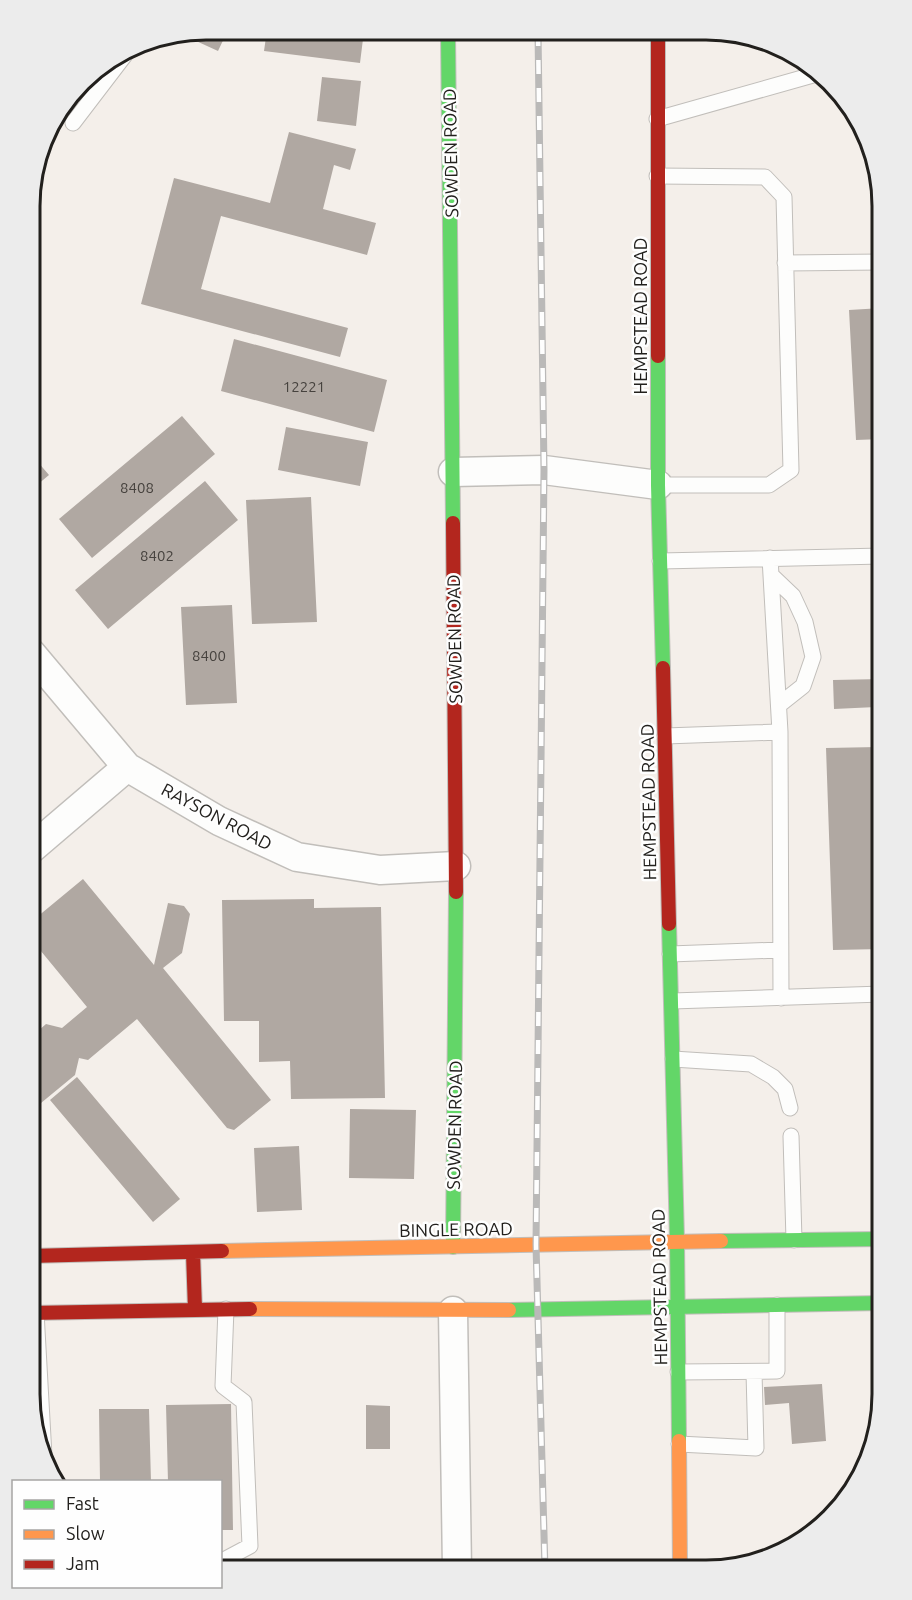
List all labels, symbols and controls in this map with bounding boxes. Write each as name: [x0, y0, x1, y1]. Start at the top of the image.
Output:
street label: SOWDEN ROAD: [439, 88, 461, 218]
street label: HEMPSTEAD ROAD: [630, 238, 650, 394]
house number: 12221: [283, 378, 325, 395]
house number: 8408: [120, 479, 154, 496]
house number: 8402: [140, 547, 174, 564]
street label: SOWDEN ROAD: [443, 574, 465, 704]
house number: 8400: [192, 647, 226, 664]
street label: HEMPSTEAD ROAD: [637, 723, 659, 881]
street label: RAYSON ROAD: [158, 778, 276, 854]
street label: SOWDEN ROAD: [443, 1060, 465, 1190]
street label: HEMPSTEAD ROAD: [648, 1208, 670, 1366]
street label: BINGLE ROAD: [399, 1218, 513, 1240]
legend: [12, 1480, 222, 1588]
text: Fast: [66, 1493, 99, 1513]
text: Slow: [66, 1523, 105, 1543]
text: Jam: [66, 1553, 100, 1573]

